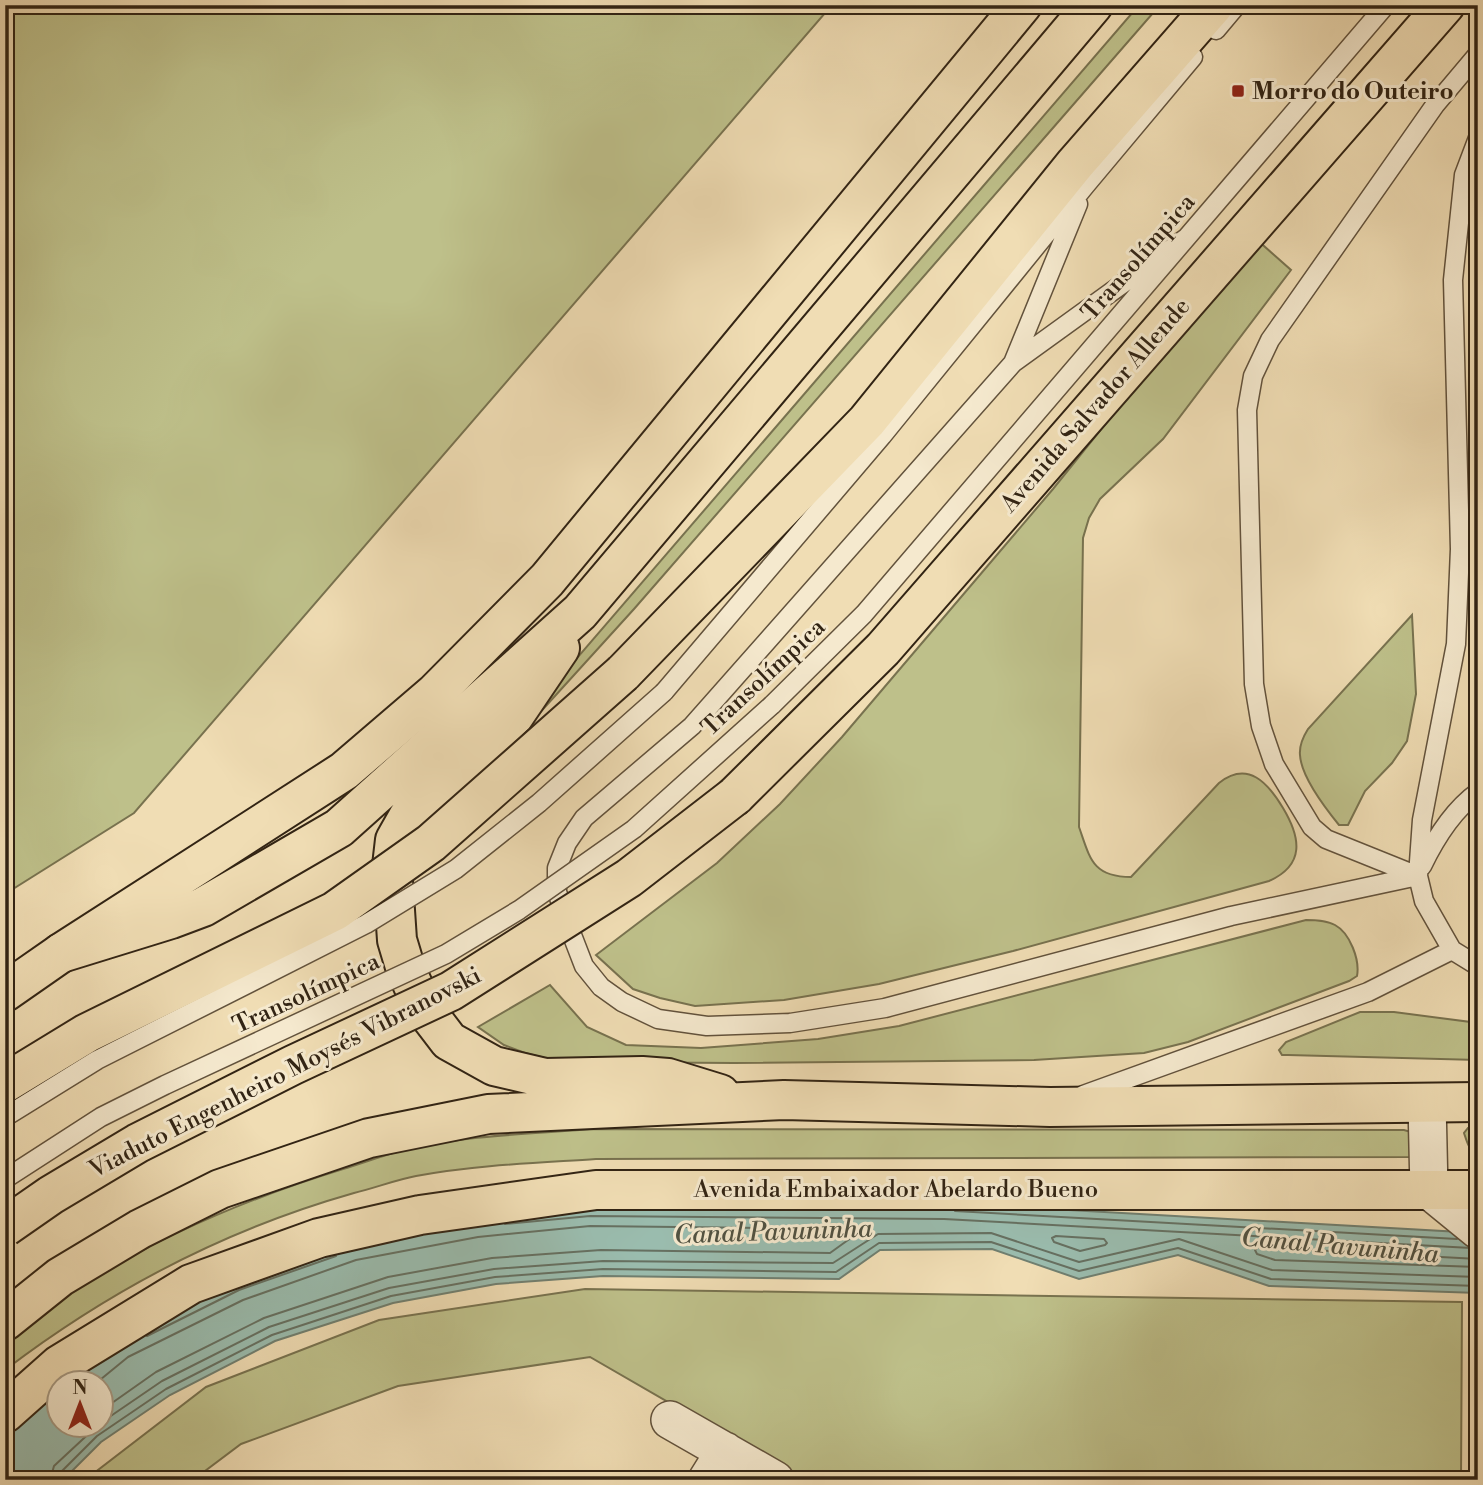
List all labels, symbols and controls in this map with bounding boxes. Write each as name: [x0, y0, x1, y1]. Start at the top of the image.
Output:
place label: Morro do Outeiro: [1252, 77, 1454, 107]
marker: Morro do Outeiro: [1230, 83, 1246, 99]
street label: Transolímpica: [1075, 187, 1203, 327]
street label: Avenida Salvador Allende: [994, 292, 1197, 520]
street label: Transolímpica: [695, 612, 833, 743]
street label: Transolímpica: [228, 946, 385, 1041]
street label: Viaduto Engenheiro Moysés Vibranovski: [83, 960, 487, 1186]
street label: Avenida Embaixador Abelardo Bueno: [693, 1175, 1098, 1205]
water label: Canal Pavuninha: [673, 1213, 873, 1251]
water label: Canal Pavuninha: [1240, 1221, 1441, 1271]
north arrow: [46, 1370, 116, 1440]
text: N: [72, 1376, 88, 1400]

